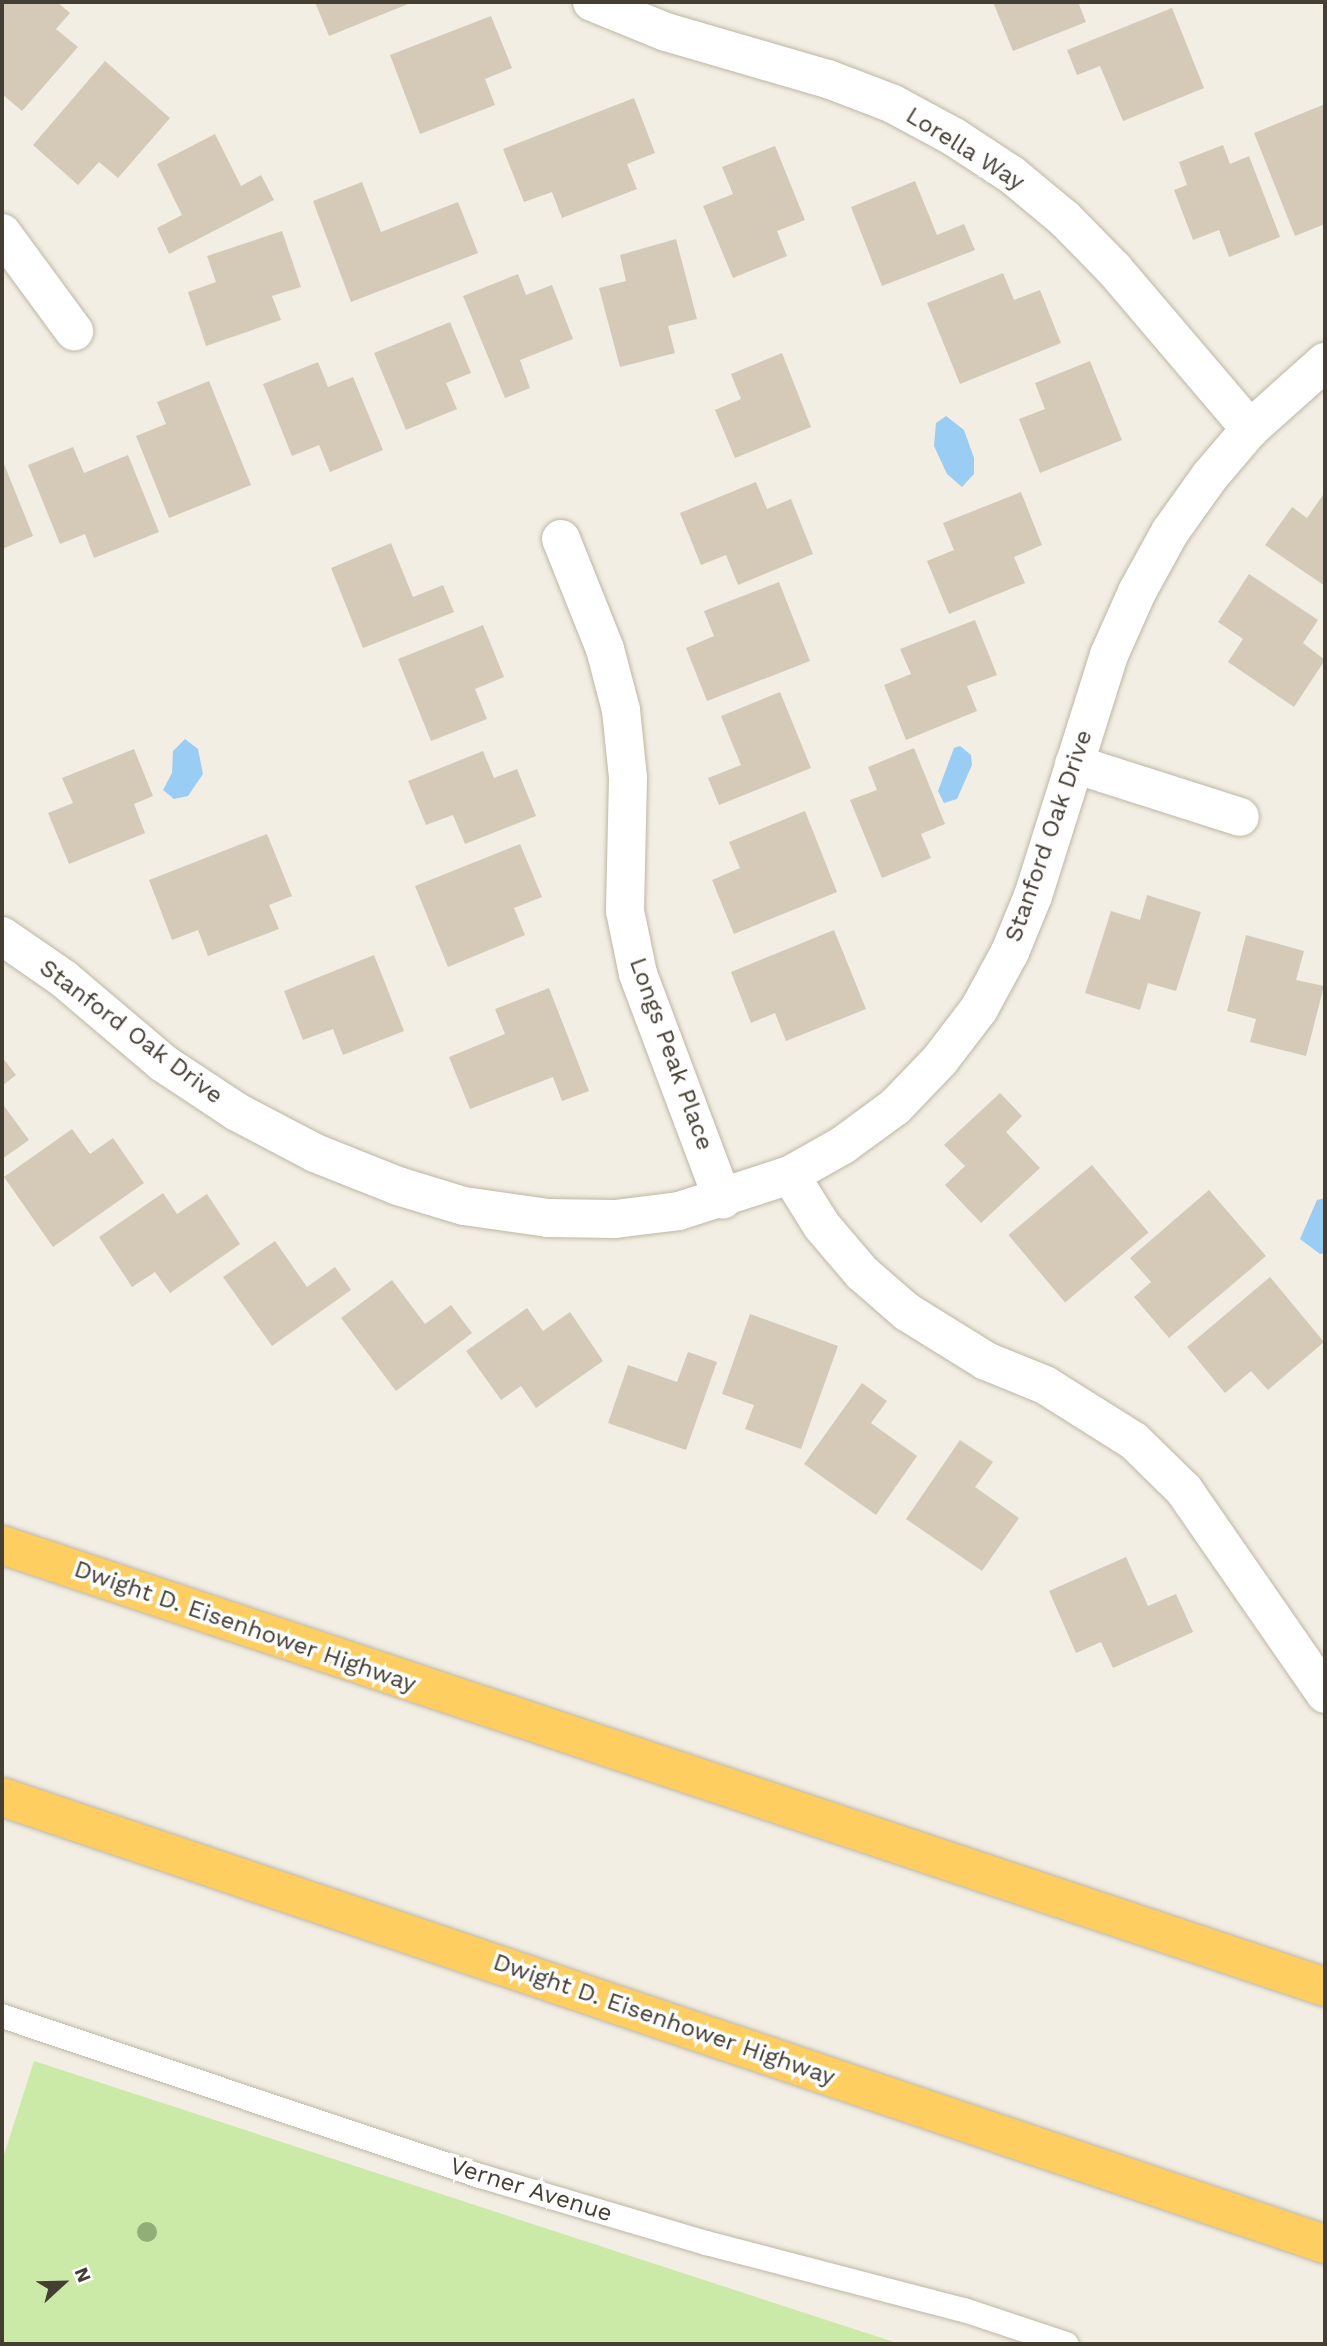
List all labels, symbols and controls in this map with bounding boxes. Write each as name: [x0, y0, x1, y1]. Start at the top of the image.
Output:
street label: Lorella Way: [900, 101, 1030, 197]
street label: Stanford Oak Drive: [999, 726, 1099, 946]
street label: Stanford Oak Drive: [33, 953, 229, 1111]
street label: Longs Peak Place: [623, 954, 719, 1154]
street label: Dwight D. Eisenhower Highway: [70, 1555, 420, 1699]
street label: Dwight D. Eisenhower Highway: [489, 1948, 839, 2092]
street label: Verner Avenue: [446, 2151, 616, 2229]
north arrow: [28, 2248, 98, 2318]
text: N: [70, 2264, 96, 2286]

